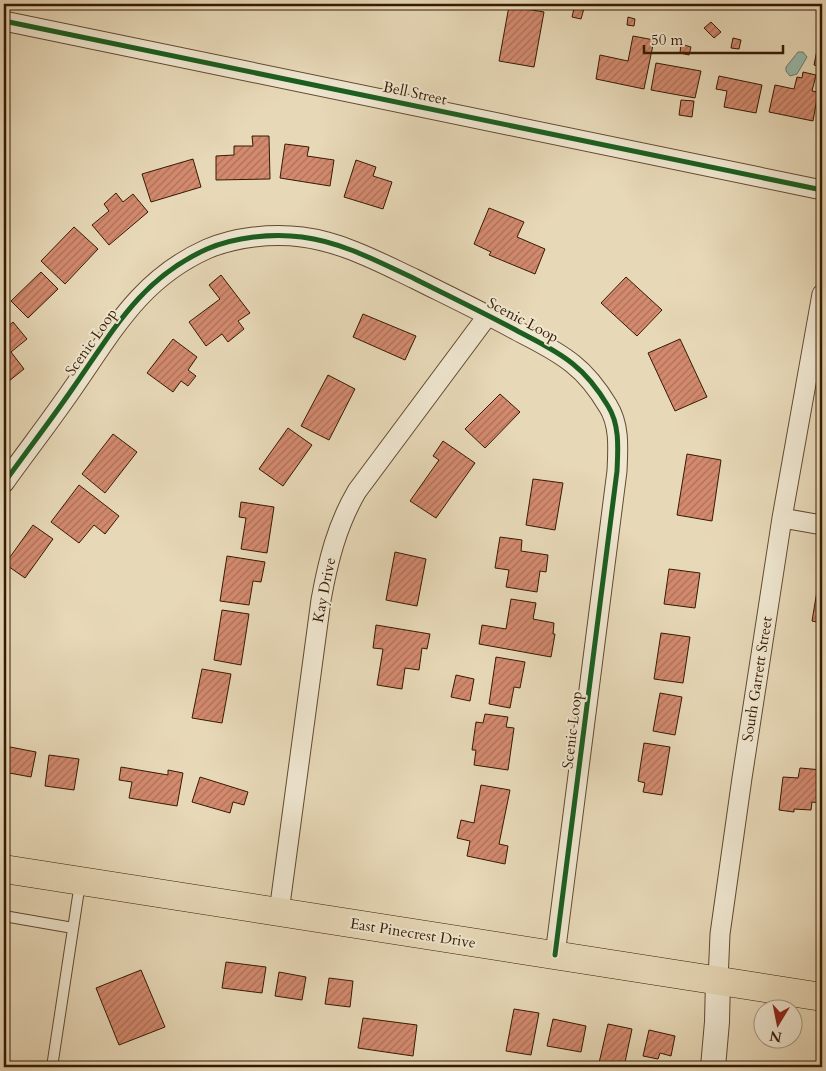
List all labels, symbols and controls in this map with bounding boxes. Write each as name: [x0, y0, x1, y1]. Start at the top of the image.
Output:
scale bar: [644, 22, 782, 54]
text: 50 m: [651, 30, 683, 50]
street label: Bell Street: [381, 76, 449, 110]
street label: Scenic Loop: [484, 293, 562, 347]
street label: Scenic Loop: [60, 304, 122, 380]
street label: Kay Drive: [308, 556, 340, 624]
street label: South Garrett Street: [737, 615, 777, 743]
street label: Scenic Loop: [557, 690, 587, 770]
street label: East Pinecrest Drive: [349, 913, 478, 953]
north arrow: [754, 998, 804, 1048]
text: N: [768, 1026, 783, 1047]

